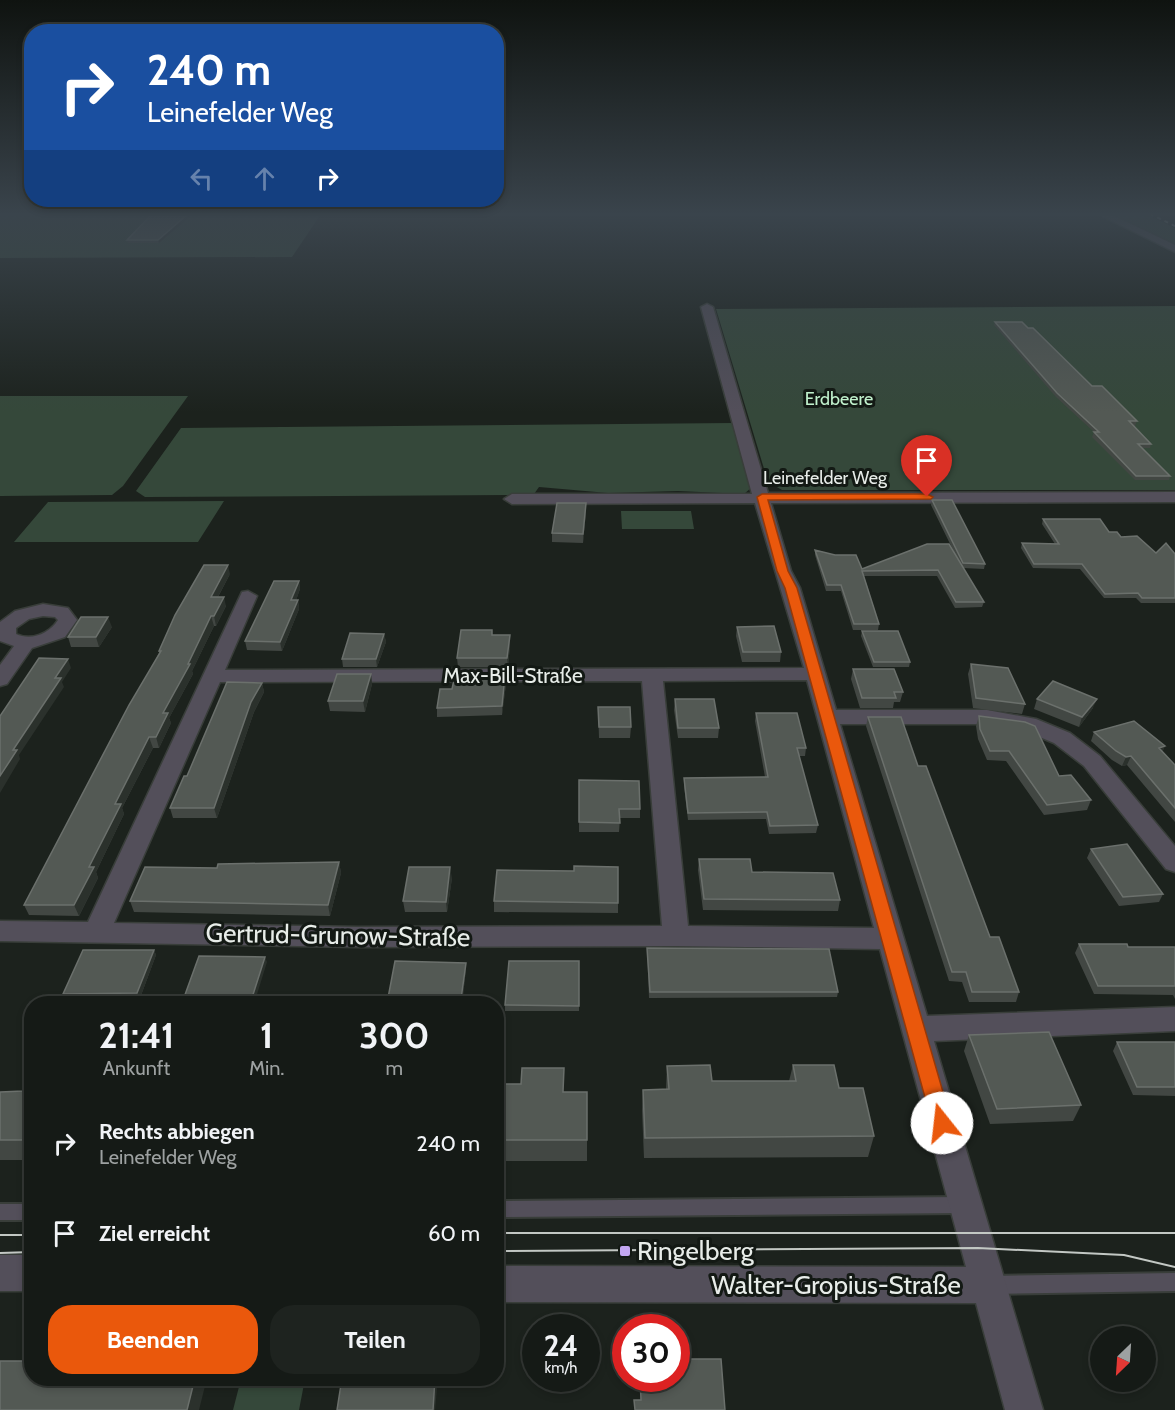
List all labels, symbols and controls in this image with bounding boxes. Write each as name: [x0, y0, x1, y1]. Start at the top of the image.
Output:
text: 240 m: [147, 44, 271, 96]
icon: right: [48, 48, 126, 126]
text: Leinefelder Weg: [147, 96, 333, 129]
icon: left: [185, 162, 218, 195]
icon: ahead: [248, 162, 281, 195]
icon: right: [311, 162, 344, 195]
park label: Erdbeere: [805, 388, 873, 410]
pin: [901, 435, 952, 497]
icon: arrive: [910, 444, 943, 477]
street label: Leinefelder Weg: [763, 467, 888, 489]
street label: Max-Bill-Straße: [443, 663, 583, 688]
street label: Gertrud-Grunow-Straße: [205, 917, 471, 953]
text: 21:41: [99, 1013, 174, 1057]
text: 1: [260, 1013, 273, 1057]
text: 300: [359, 1013, 429, 1057]
text: Ankunft: [103, 1056, 170, 1080]
text: Min.: [249, 1056, 285, 1080]
text: m: [385, 1056, 403, 1080]
position arrow: [910, 1091, 974, 1155]
text: Rechts abbiegen: [99, 1118, 255, 1145]
icon: right: [48, 1127, 81, 1160]
text: 240 m: [416, 1130, 480, 1157]
text: Leinefelder Weg: [99, 1145, 237, 1169]
icon: arrive: [48, 1217, 81, 1250]
text: Ziel erreicht: [99, 1220, 210, 1247]
text: 60 m: [428, 1220, 480, 1247]
place label: Ringelberg: [637, 1235, 755, 1267]
marker: Ringelberg: [618, 1244, 632, 1258]
street label: Walter-Gropius-Straße: [711, 1269, 961, 1301]
button: Beenden: [48, 1305, 258, 1374]
button: Teilen: [270, 1305, 480, 1374]
speed limit sign: 30: [612, 1314, 690, 1392]
north arrow: [1090, 1326, 1156, 1392]
map controls: [1090, 1326, 1156, 1392]
text: 24: [544, 1327, 578, 1364]
text: km/h: [545, 1359, 577, 1377]

